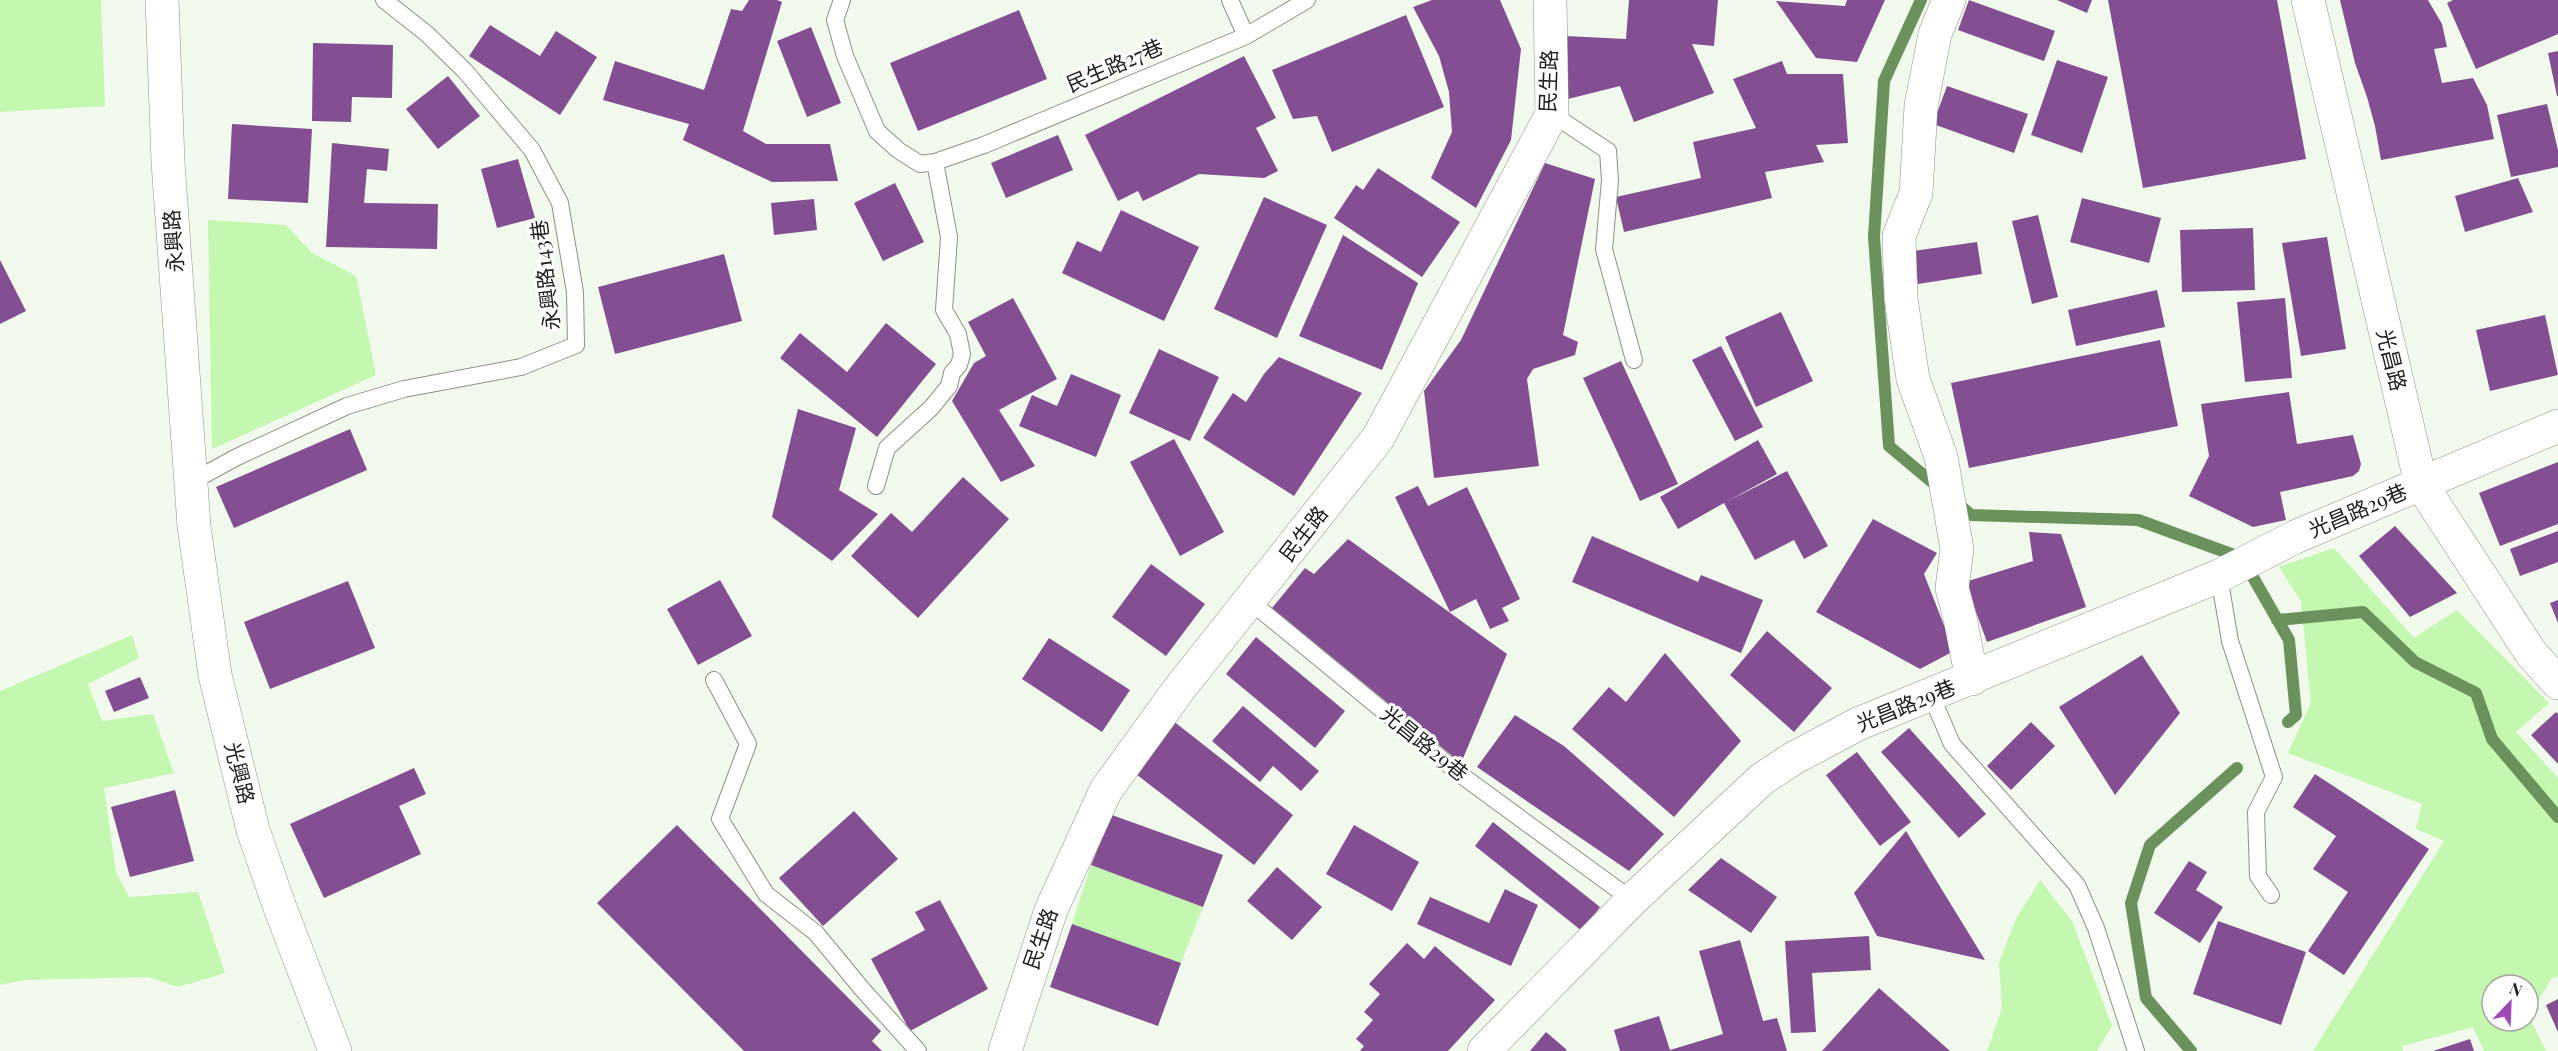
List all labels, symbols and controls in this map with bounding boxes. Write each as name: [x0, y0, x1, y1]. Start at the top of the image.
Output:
street label: 民生路27巷: [1062, 31, 1167, 97]
street label: 民生路: [1532, 49, 1562, 113]
street label: 永興路: [156, 209, 188, 274]
street label: 永興路143巷: [523, 218, 565, 332]
street label: 光昌路: [2372, 326, 2414, 393]
street label: 光昌路29巷: [2304, 476, 2411, 543]
street label: 民生路: [1272, 499, 1333, 566]
street label: 光昌路29巷: [1851, 672, 1959, 737]
street label: 光昌路29巷: [1376, 699, 1475, 786]
street label: 光興路: [220, 739, 262, 806]
street label: 民生路: [1016, 904, 1063, 973]
north arrow: [2480, 973, 2540, 1033]
text: N: [2507, 977, 2526, 1001]

